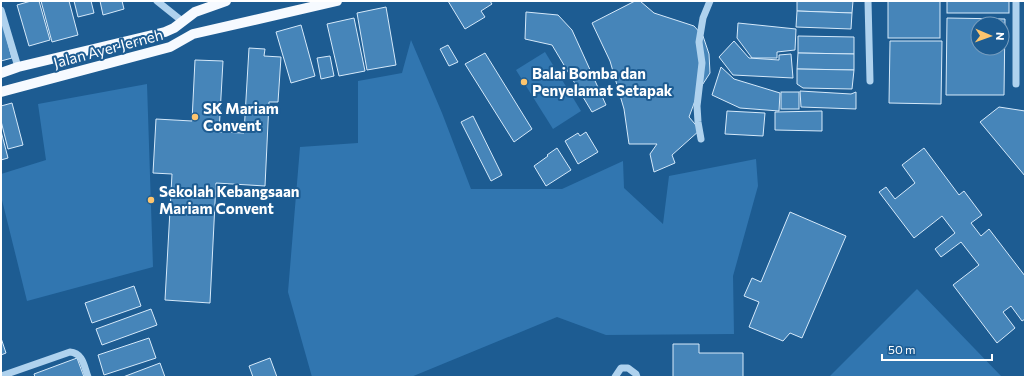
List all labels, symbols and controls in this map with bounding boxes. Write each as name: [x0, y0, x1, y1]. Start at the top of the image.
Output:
north arrow: [970, 16, 1010, 56]
street label: Jalan Ayer Jerneh: [51, 25, 165, 71]
text: N: [994, 32, 1007, 41]
place label: Balai Bomba dan Penyelamat Setapak: [532, 64, 673, 99]
marker: Balai Bomba dan Penyelamat Setapak: [519, 77, 529, 87]
place label: SK Mariam Convent: [203, 99, 279, 134]
marker: SK Mariam Convent: [190, 112, 200, 122]
place label: Sekolah Kebangsaan Mariam Convent: [159, 182, 300, 217]
marker: Sekolah Kebangsaan Mariam Convent: [146, 195, 156, 205]
scale bar: [882, 336, 992, 362]
text: 50 m: [888, 342, 916, 356]

